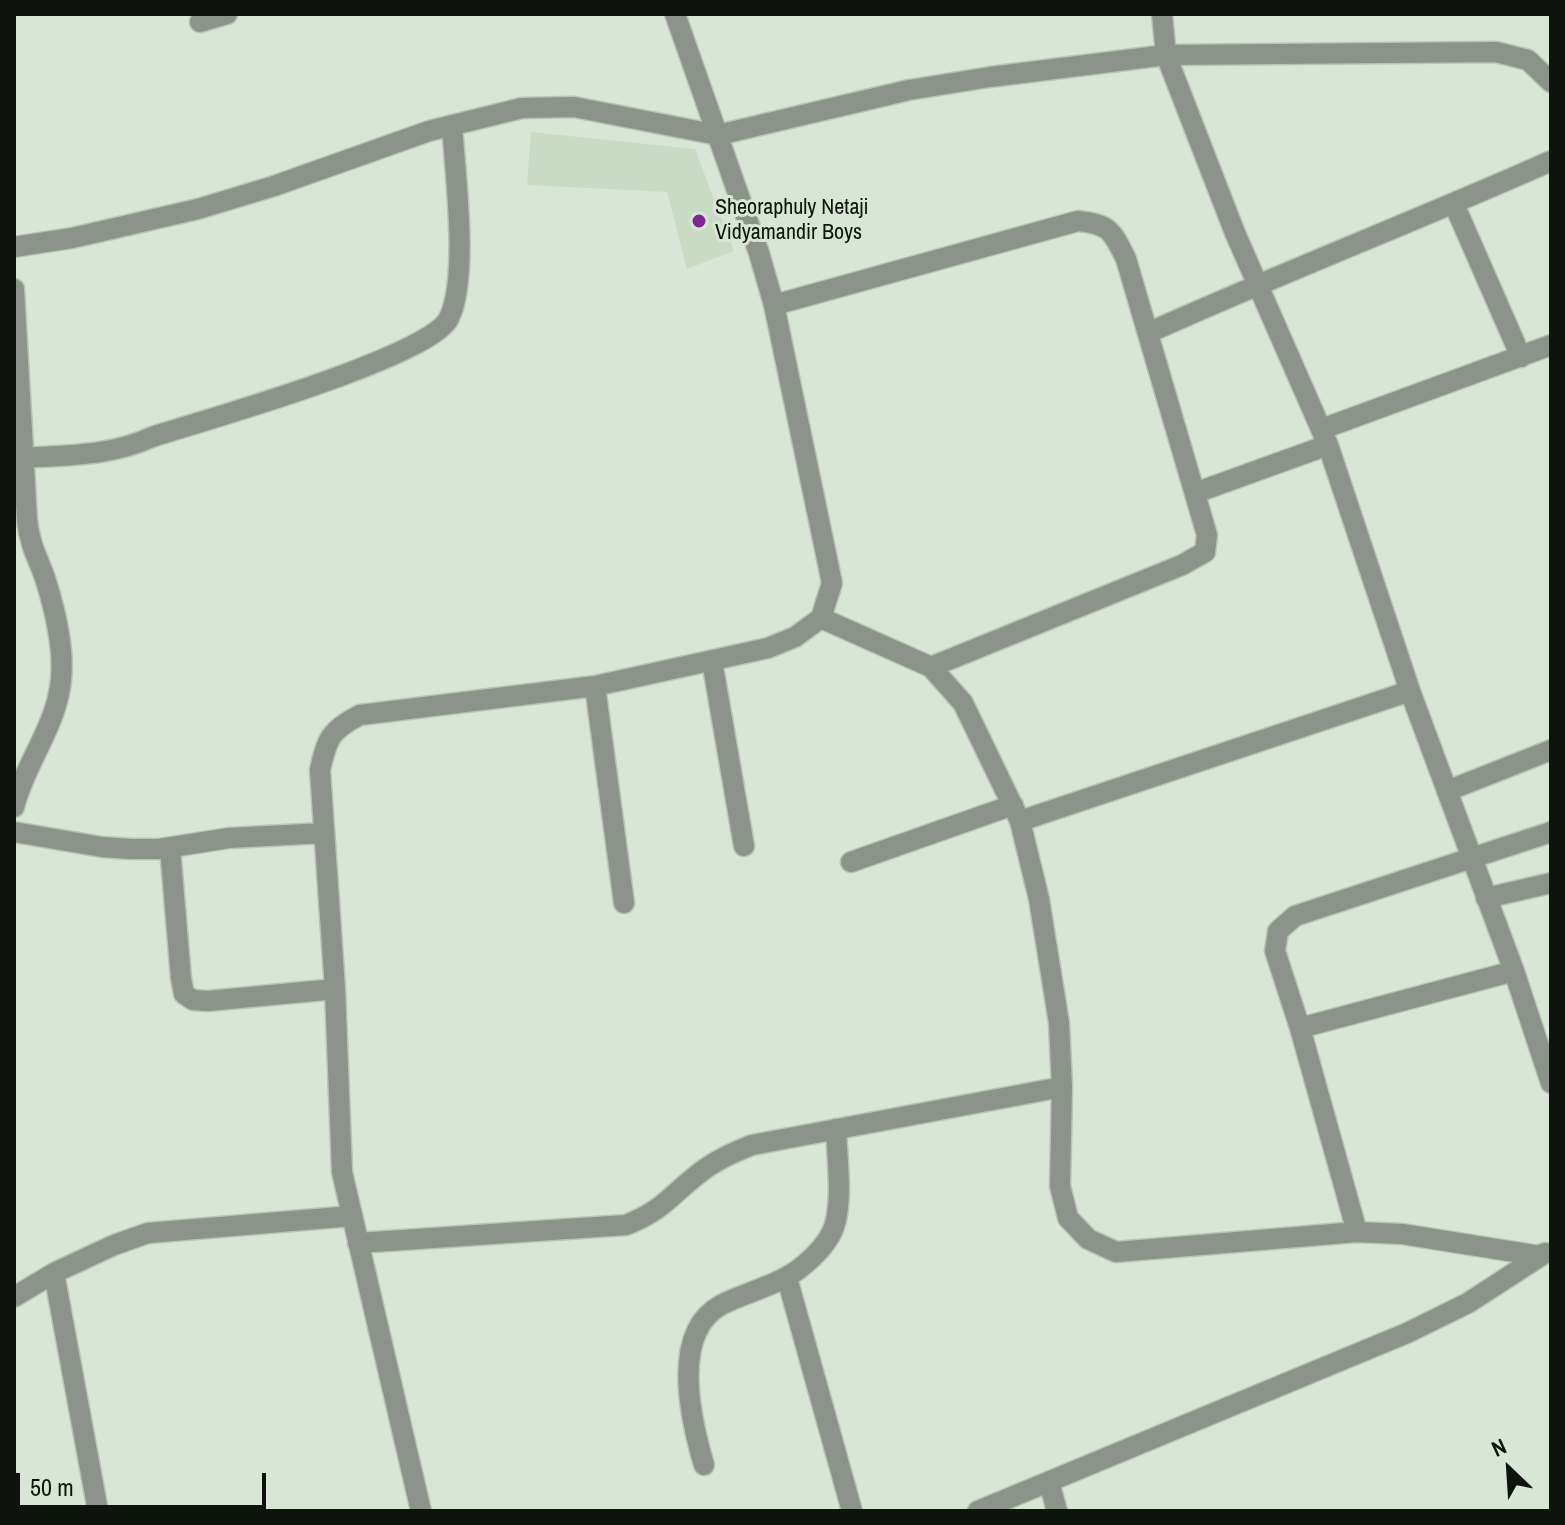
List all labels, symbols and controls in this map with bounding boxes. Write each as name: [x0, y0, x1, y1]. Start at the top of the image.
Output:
place label: Sheoraphuly Netaji Vidyamandir Boys: [715, 195, 868, 246]
marker: Sheoraphuly Netaji Vidyamandir Boys: [690, 212, 708, 230]
north arrow: [1469, 1429, 1549, 1509]
text: N: [1487, 1431, 1511, 1464]
scale bar: [20, 1457, 270, 1507]
text: 50 m: [30, 1471, 74, 1503]

